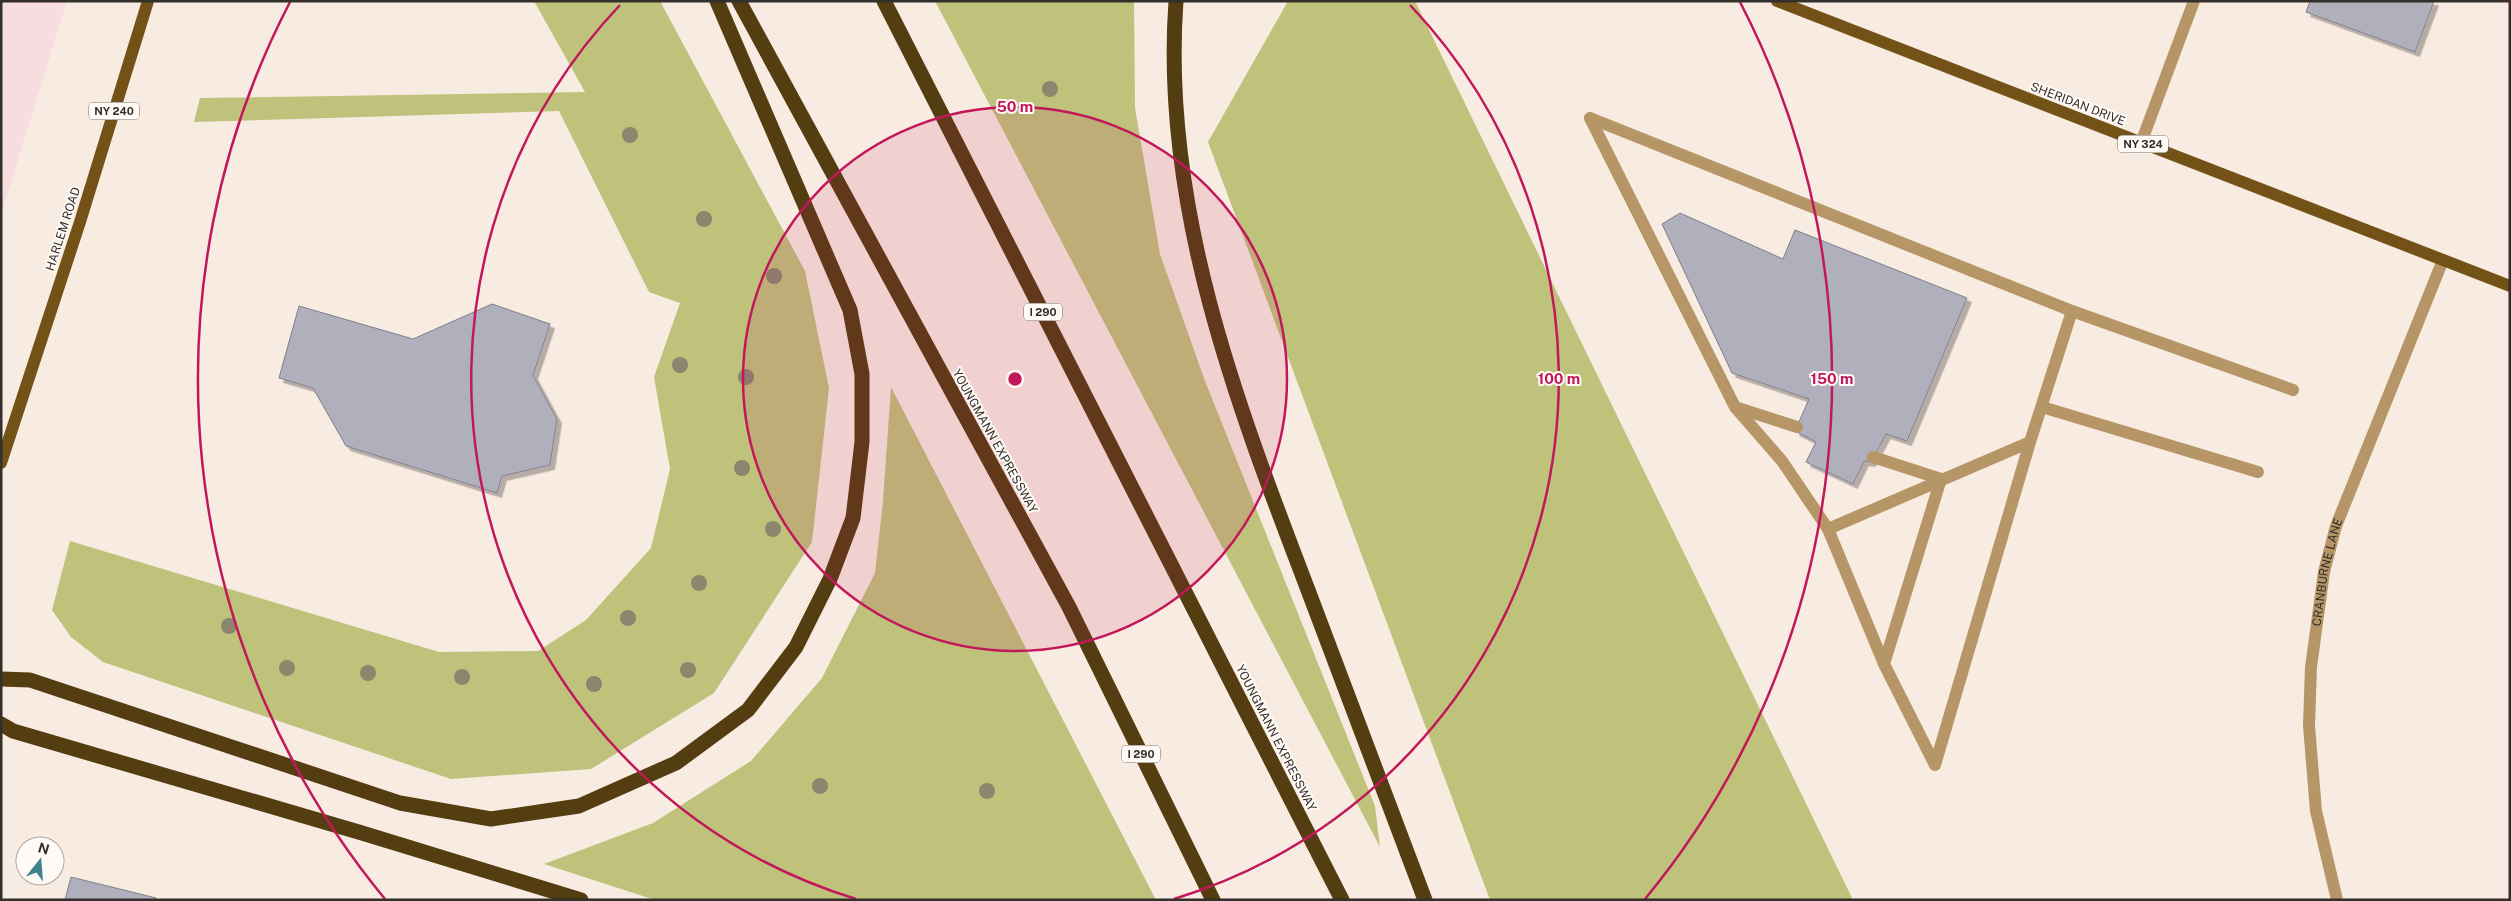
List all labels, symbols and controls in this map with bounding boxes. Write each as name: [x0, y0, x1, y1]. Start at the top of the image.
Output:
street label: SHERIDAN DRIVE: [2029, 80, 2127, 128]
text: 50 m: [997, 98, 1033, 115]
road number: NY 240: [89, 102, 139, 120]
road number: NY 324: [2118, 136, 2168, 152]
street label: HARLEM ROAD: [43, 185, 83, 273]
road number: I 290: [1024, 304, 1062, 320]
street label: YOUNGMANN EXPRESSWAY: [950, 367, 1041, 516]
centre of rings: [1006, 370, 1024, 388]
text: 100 m: [1538, 370, 1580, 387]
text: 150 m: [1810, 370, 1854, 387]
street label: CRANBURNE LANE: [2310, 516, 2345, 627]
street label: YOUNGMANN EXPRESSWAY: [1233, 663, 1319, 814]
road number: I 290: [1122, 746, 1160, 762]
north arrow: [15, 836, 65, 886]
text: N: [36, 839, 51, 858]

